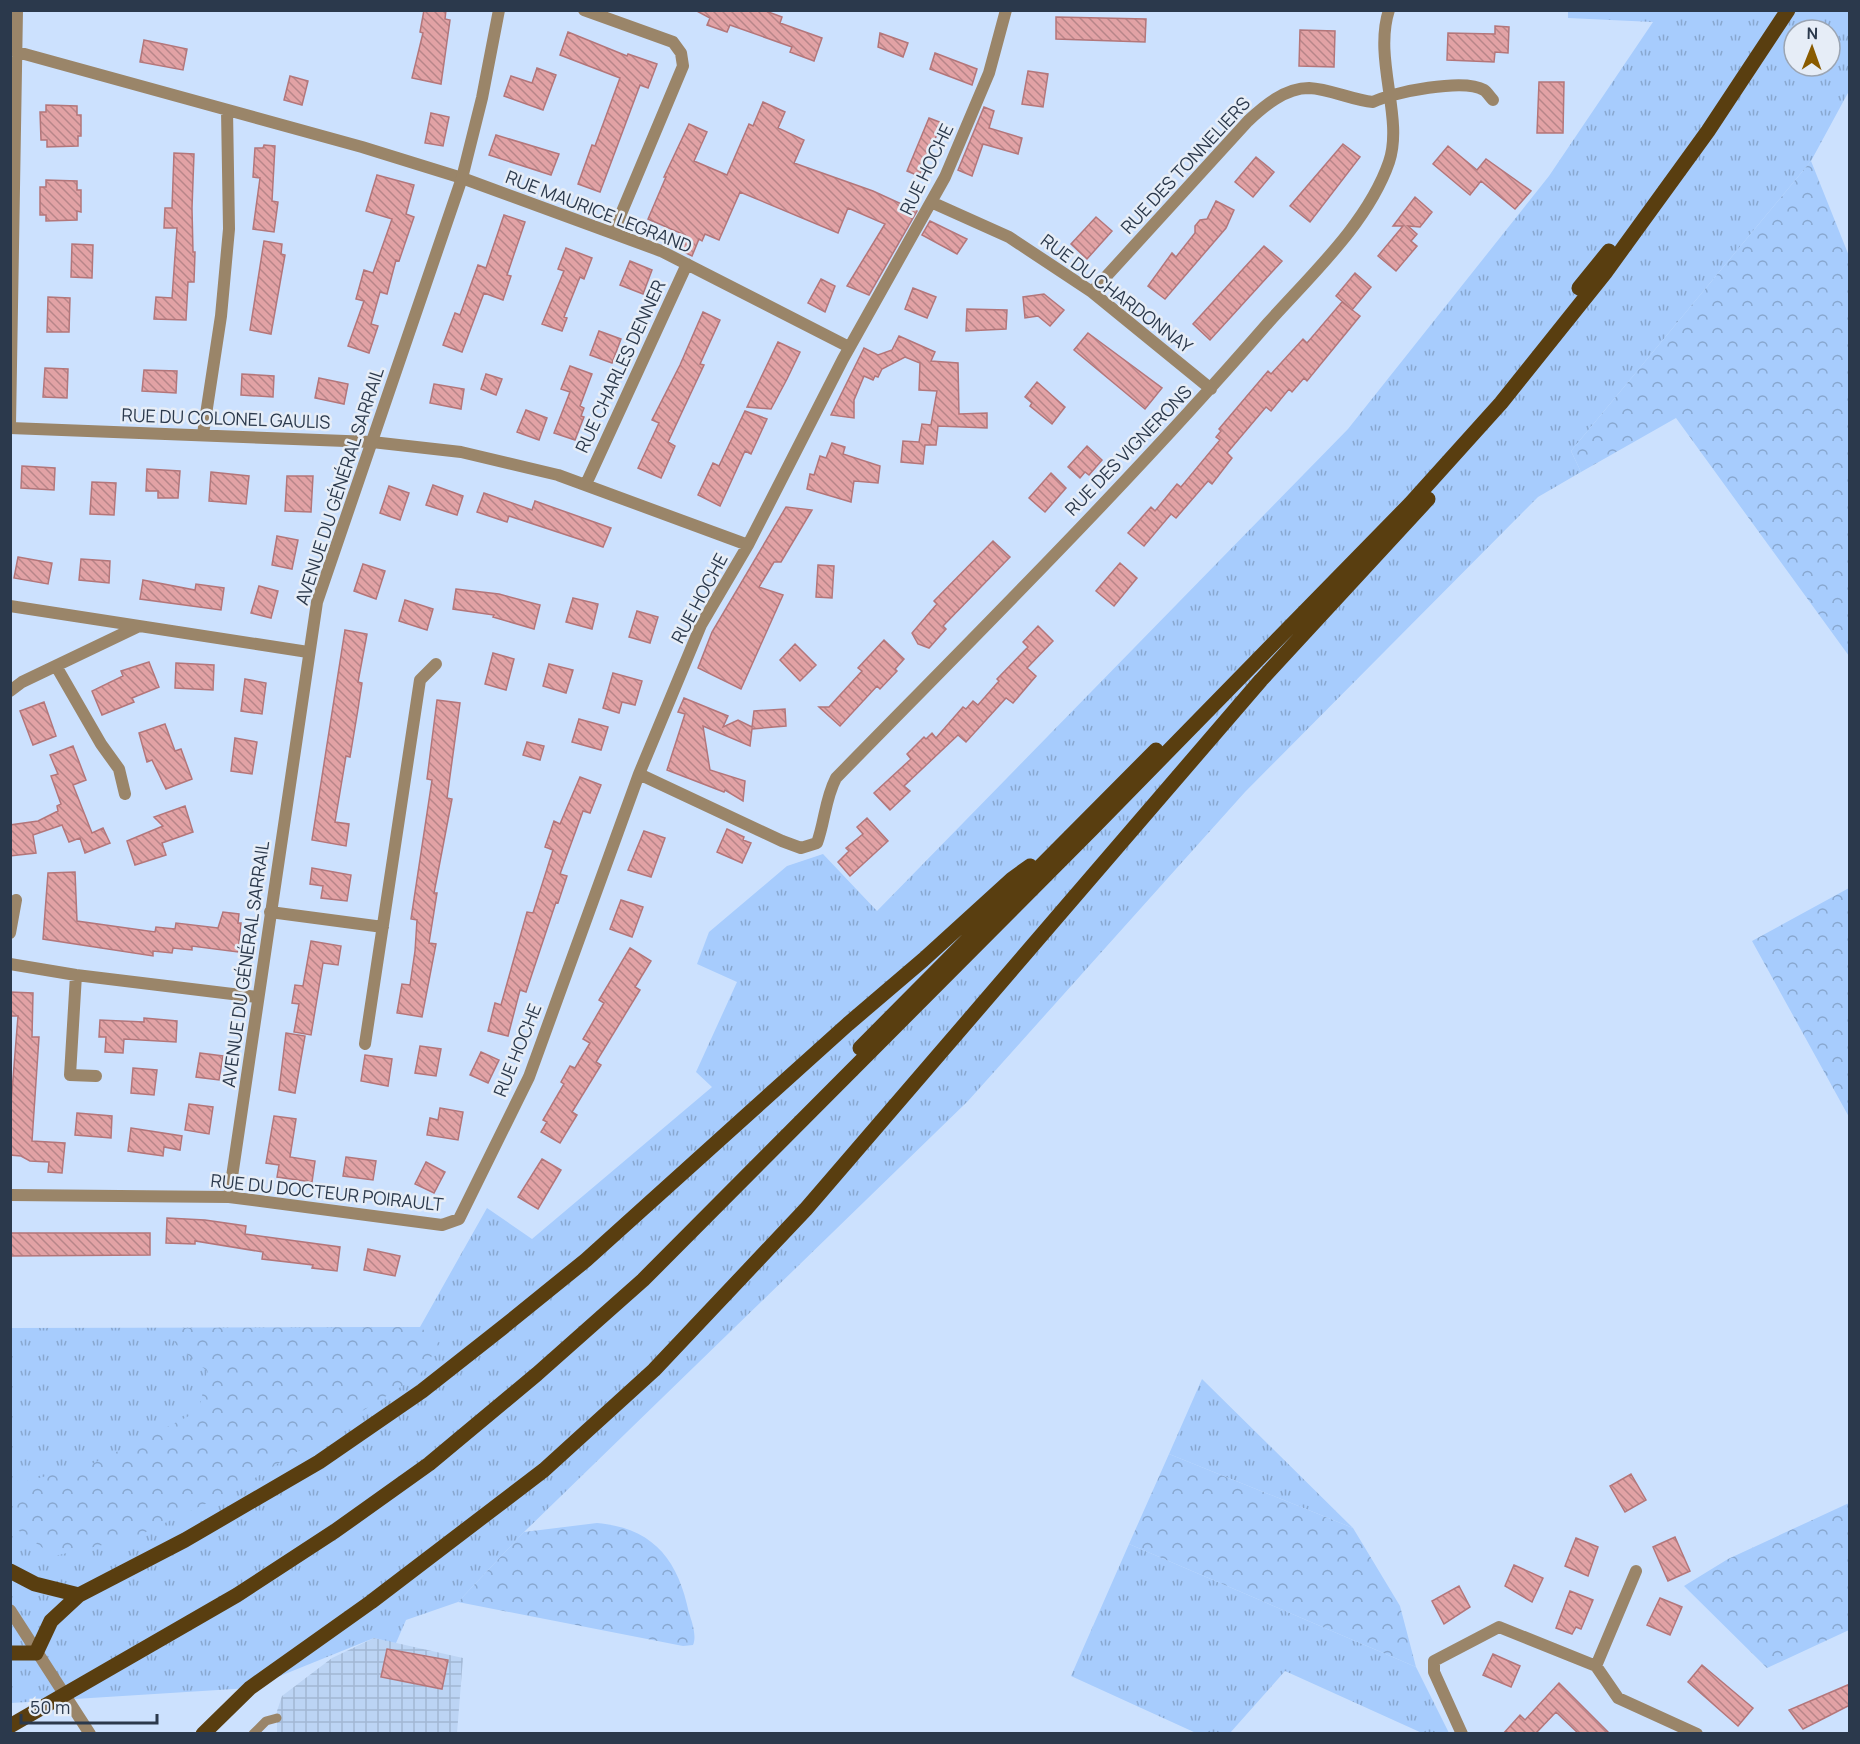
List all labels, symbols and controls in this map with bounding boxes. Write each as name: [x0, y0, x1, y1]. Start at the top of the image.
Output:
north arrow: [1782, 18, 1842, 78]
text: N: [1806, 22, 1818, 44]
street label: RUE DES TONNELIERS: [1115, 91, 1255, 239]
street label: RUE HOCHE: [894, 119, 958, 219]
street label: RUE MAURICE LEGRAND: [502, 164, 696, 258]
street label: RUE DU CHARDONNAY: [1036, 228, 1199, 359]
street label: RUE CHARLES DENNER: [569, 276, 671, 456]
street label: AVENUE DU GÉNÉRAL SARRAIL: [289, 364, 389, 608]
street label: RUE DES VIGNERONS: [1059, 380, 1197, 520]
street label: RUE DU COLONEL GAULIS: [121, 402, 331, 434]
street label: RUE HOCHE: [665, 549, 733, 647]
street label: AVENUE DU GÉNÉRAL SARRAIL: [216, 839, 274, 1089]
street label: RUE HOCHE: [487, 1000, 547, 1100]
street label: RUE DU DOCTEUR POIRAULT: [209, 1168, 445, 1216]
scale bar: [21, 1687, 158, 1725]
text: 50 m: [30, 1695, 70, 1719]

